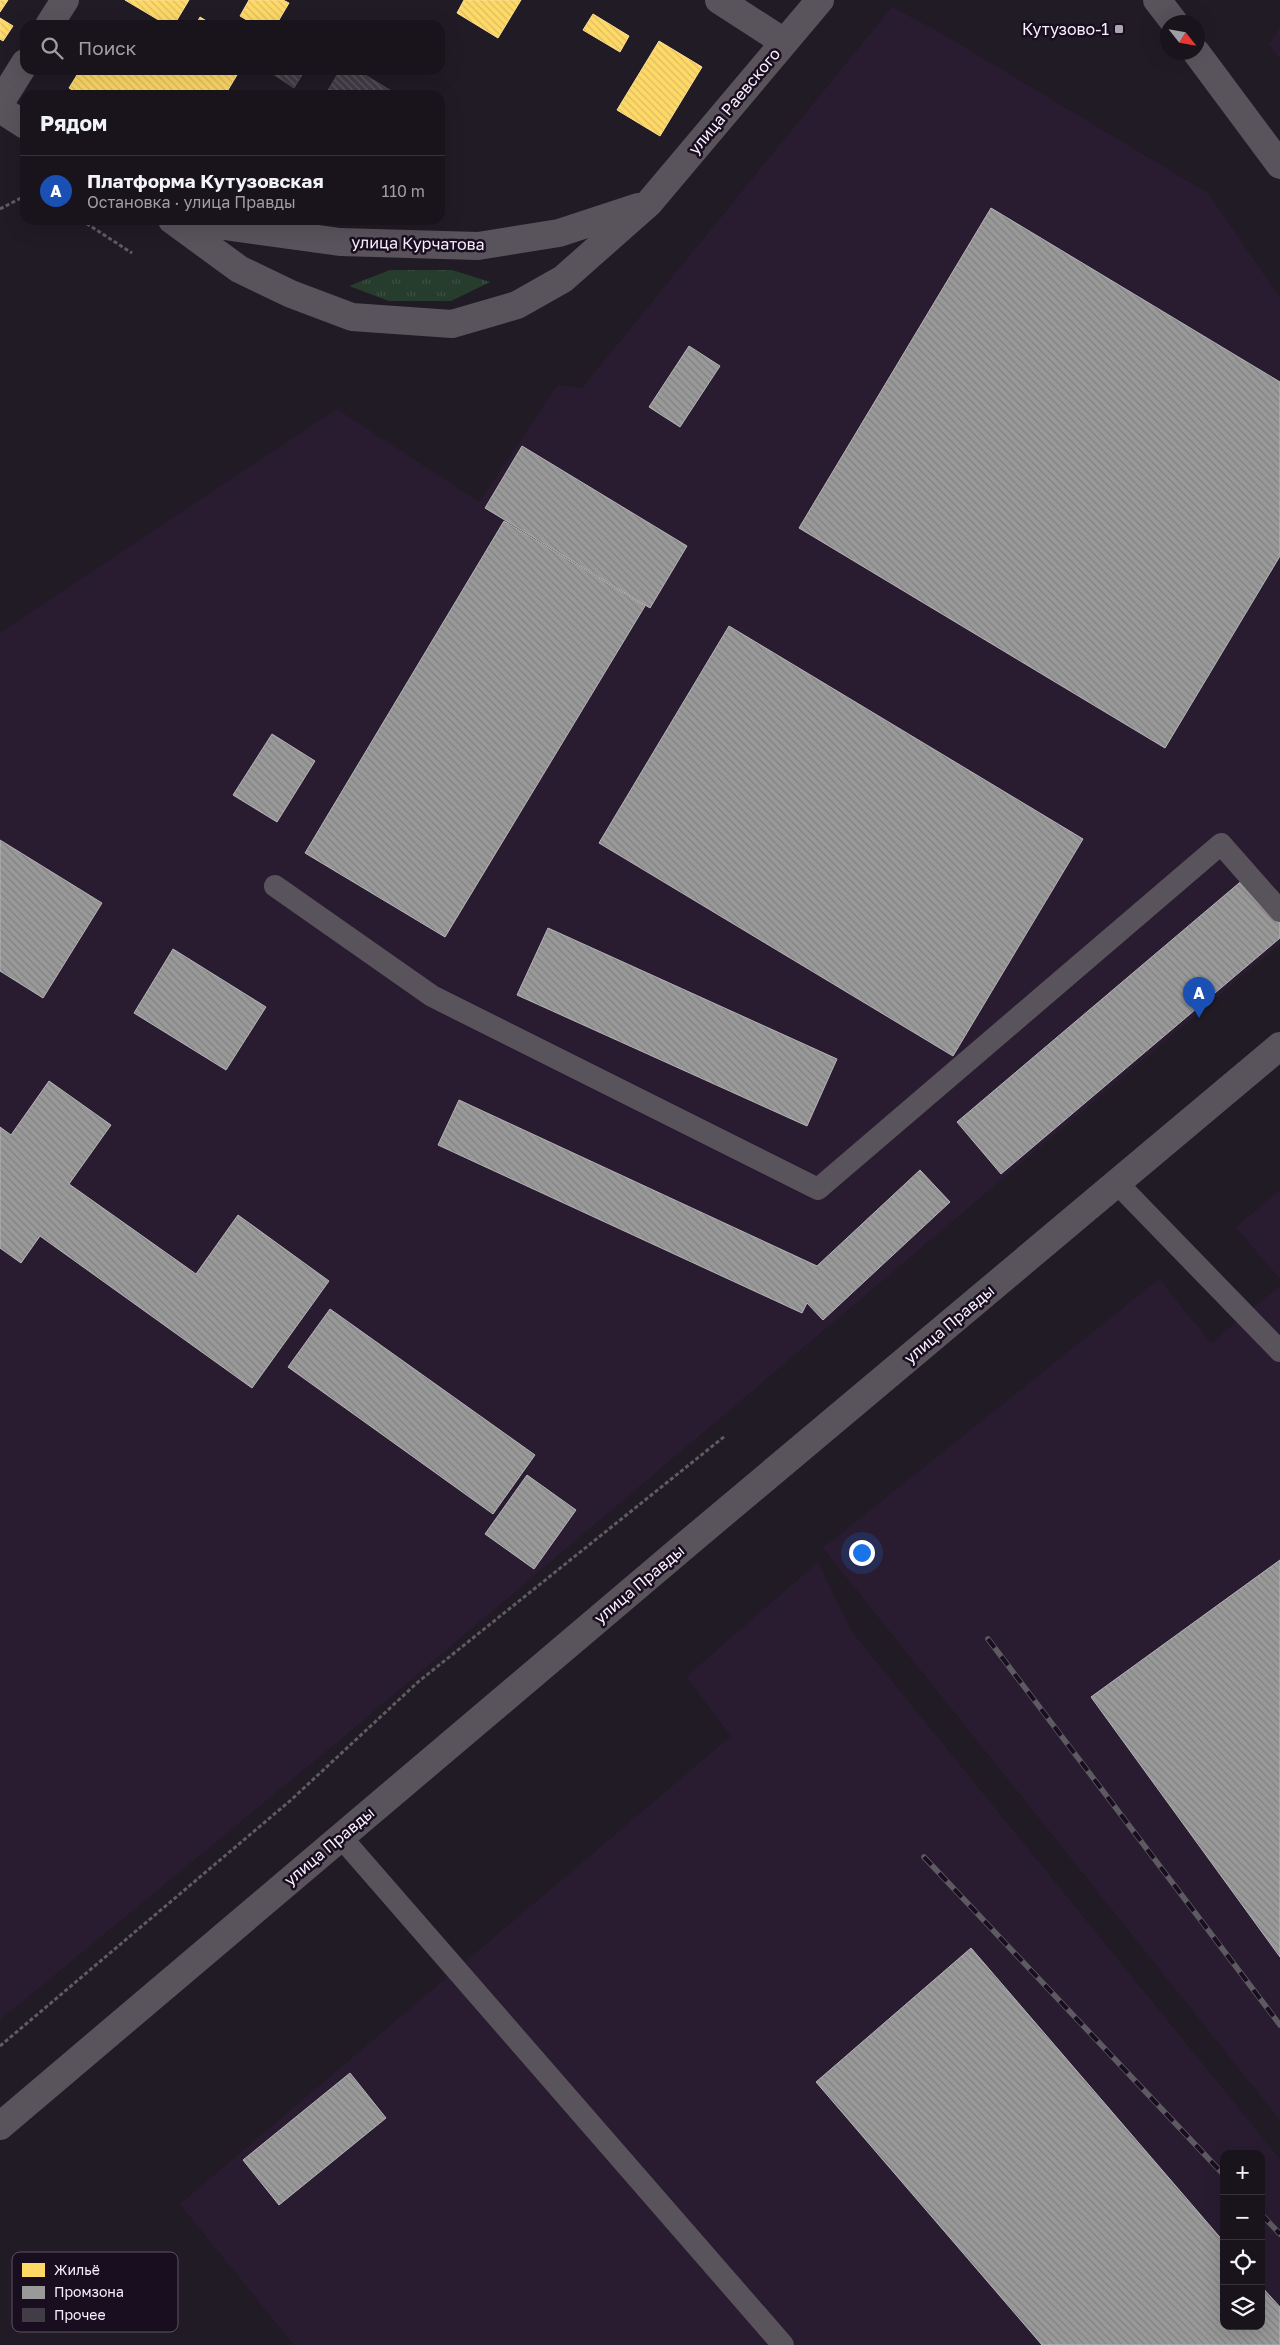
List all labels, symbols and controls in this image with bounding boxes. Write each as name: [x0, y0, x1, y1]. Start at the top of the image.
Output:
north arrow: [1160, 15, 1205, 60]
place label: Кутузово-1: [1022, 19, 1109, 39]
search box: [20, 20, 445, 75]
marker: Кутузово-1: [1113, 23, 1125, 35]
icon: search: [38, 34, 66, 62]
text: Поиск: [78, 36, 137, 59]
street label: улица Раевского: [684, 44, 784, 158]
text: Рядом: [40, 110, 107, 136]
text: Платформа Кутузовская: [87, 169, 324, 192]
text: A: [50, 181, 62, 201]
text: 110 m: [381, 181, 425, 201]
text: Остановка · улица Правды: [87, 192, 296, 212]
street label: улица Курчатова: [351, 232, 485, 254]
pin: A: [1183, 977, 1215, 1018]
street label: улица Правды: [900, 1280, 998, 1368]
street label: улица Правды: [590, 1540, 688, 1628]
your location: [849, 1540, 875, 1566]
street label: улица Правды: [280, 1802, 378, 1890]
map controls: [1220, 2150, 1265, 2330]
button: +: [1220, 2150, 1265, 2195]
button: −: [1220, 2195, 1265, 2240]
button: locate: [1220, 2240, 1265, 2285]
legend: [12, 2252, 178, 2332]
text: Жильё: [54, 2261, 100, 2278]
text: Промзона: [54, 2283, 124, 2300]
button: layers: [1220, 2285, 1265, 2330]
text: Прочее: [54, 2306, 106, 2323]

